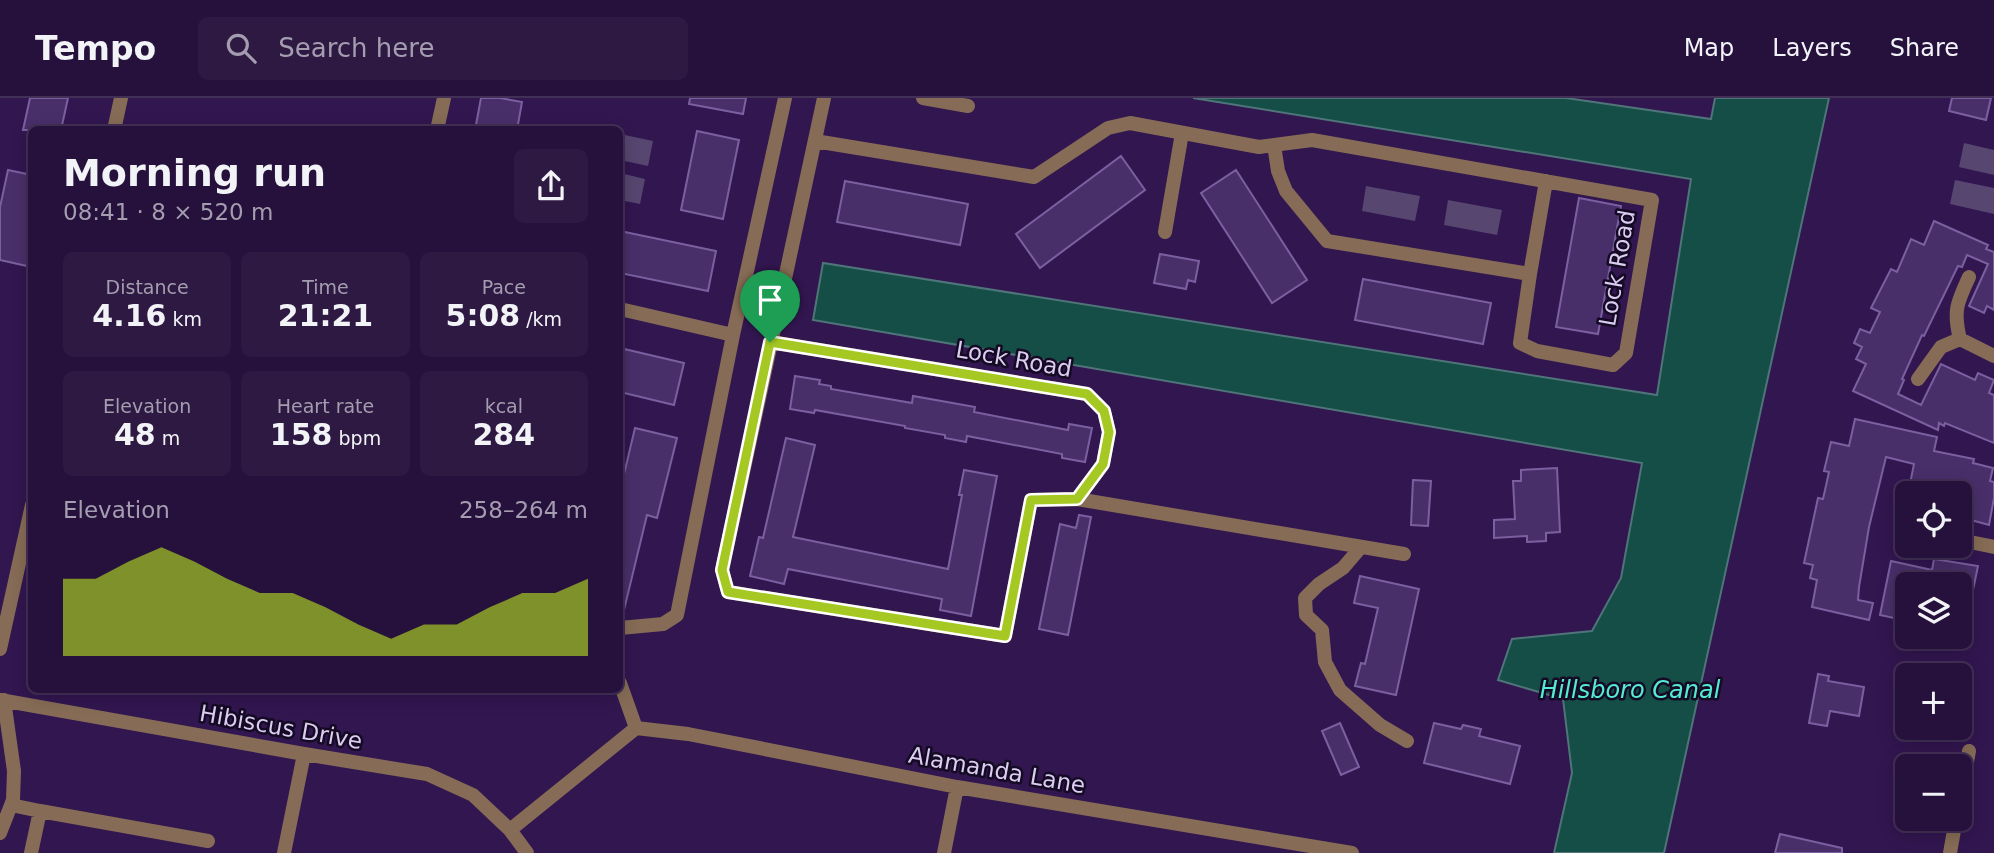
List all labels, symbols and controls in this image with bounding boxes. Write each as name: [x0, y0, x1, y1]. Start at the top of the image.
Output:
search box: [198, 17, 688, 80]
text: Tempo: [35, 29, 156, 68]
icon: search: [222, 29, 260, 67]
text: Search here: [278, 33, 434, 63]
text: Map: [1684, 34, 1734, 62]
text: Layers: [1772, 34, 1852, 62]
text: Share: [1890, 34, 1959, 62]
button: share: [514, 149, 588, 223]
text: Morning run: [63, 151, 326, 195]
text: 08:41 · 8 × 520 m: [63, 199, 273, 225]
street label: Lock Road: [1594, 208, 1640, 328]
pin: [740, 270, 800, 342]
text: Distance: [106, 276, 189, 298]
text: Time: [302, 276, 349, 298]
text: Pace: [482, 276, 526, 298]
icon: arrive: [751, 281, 789, 319]
text: 4.16: [92, 298, 166, 333]
text: 21:21: [278, 298, 373, 333]
text: 5:08: [446, 298, 520, 333]
text: km: [166, 308, 202, 330]
text: /km: [520, 308, 562, 330]
street label: Lock Road: [954, 336, 1074, 382]
text: Elevation: [103, 395, 191, 417]
text: Heart rate: [277, 395, 374, 417]
text: kcal: [485, 395, 523, 417]
text: 48: [114, 417, 156, 452]
text: 158: [270, 417, 332, 452]
text: 284: [473, 417, 535, 452]
text: m: [156, 427, 180, 449]
text: bpm: [332, 427, 381, 449]
map controls: [1895, 481, 1972, 831]
button: locate: [1895, 481, 1972, 558]
text: Elevation: [63, 497, 170, 523]
text: 258–264 m: [459, 497, 588, 523]
button: layers: [1895, 572, 1972, 649]
button: +: [1895, 663, 1972, 740]
water label: Hillsboro Canal: [1540, 676, 1721, 704]
street label: Hibiscus Drive: [198, 700, 364, 754]
street label: Alamanda Lane: [907, 742, 1087, 798]
button: −: [1895, 754, 1972, 831]

